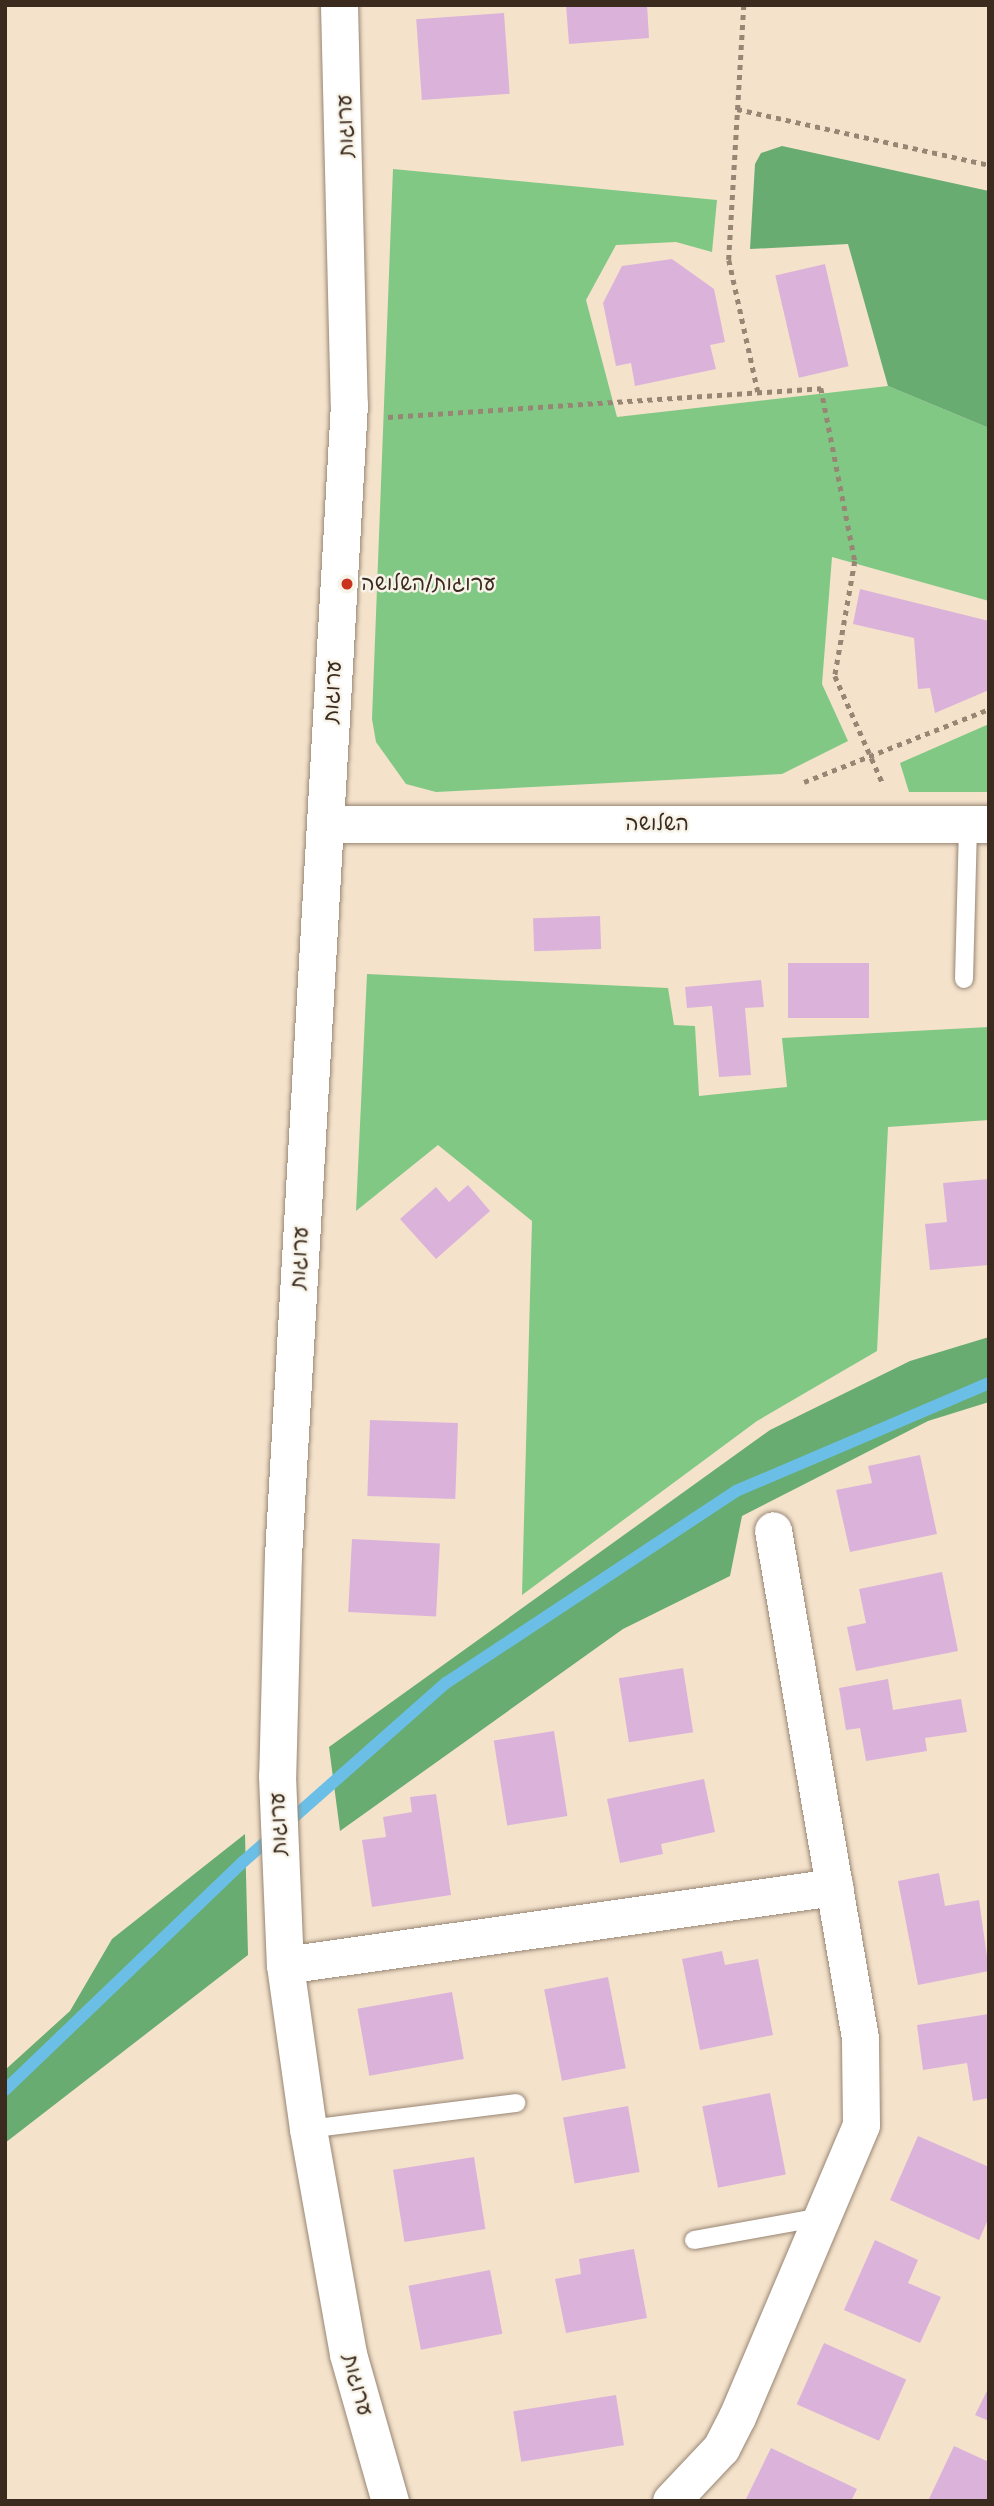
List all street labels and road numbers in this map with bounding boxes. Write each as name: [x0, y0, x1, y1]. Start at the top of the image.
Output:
street label: ערוגות: [332, 94, 360, 158]
street label: ערוגות: [319, 660, 347, 724]
street label: השלושה: [625, 811, 689, 837]
street label: ערוגות: [286, 1226, 314, 1290]
street label: ערוגות: [265, 1792, 293, 1856]
street label: ערוגות: [337, 2351, 377, 2419]

